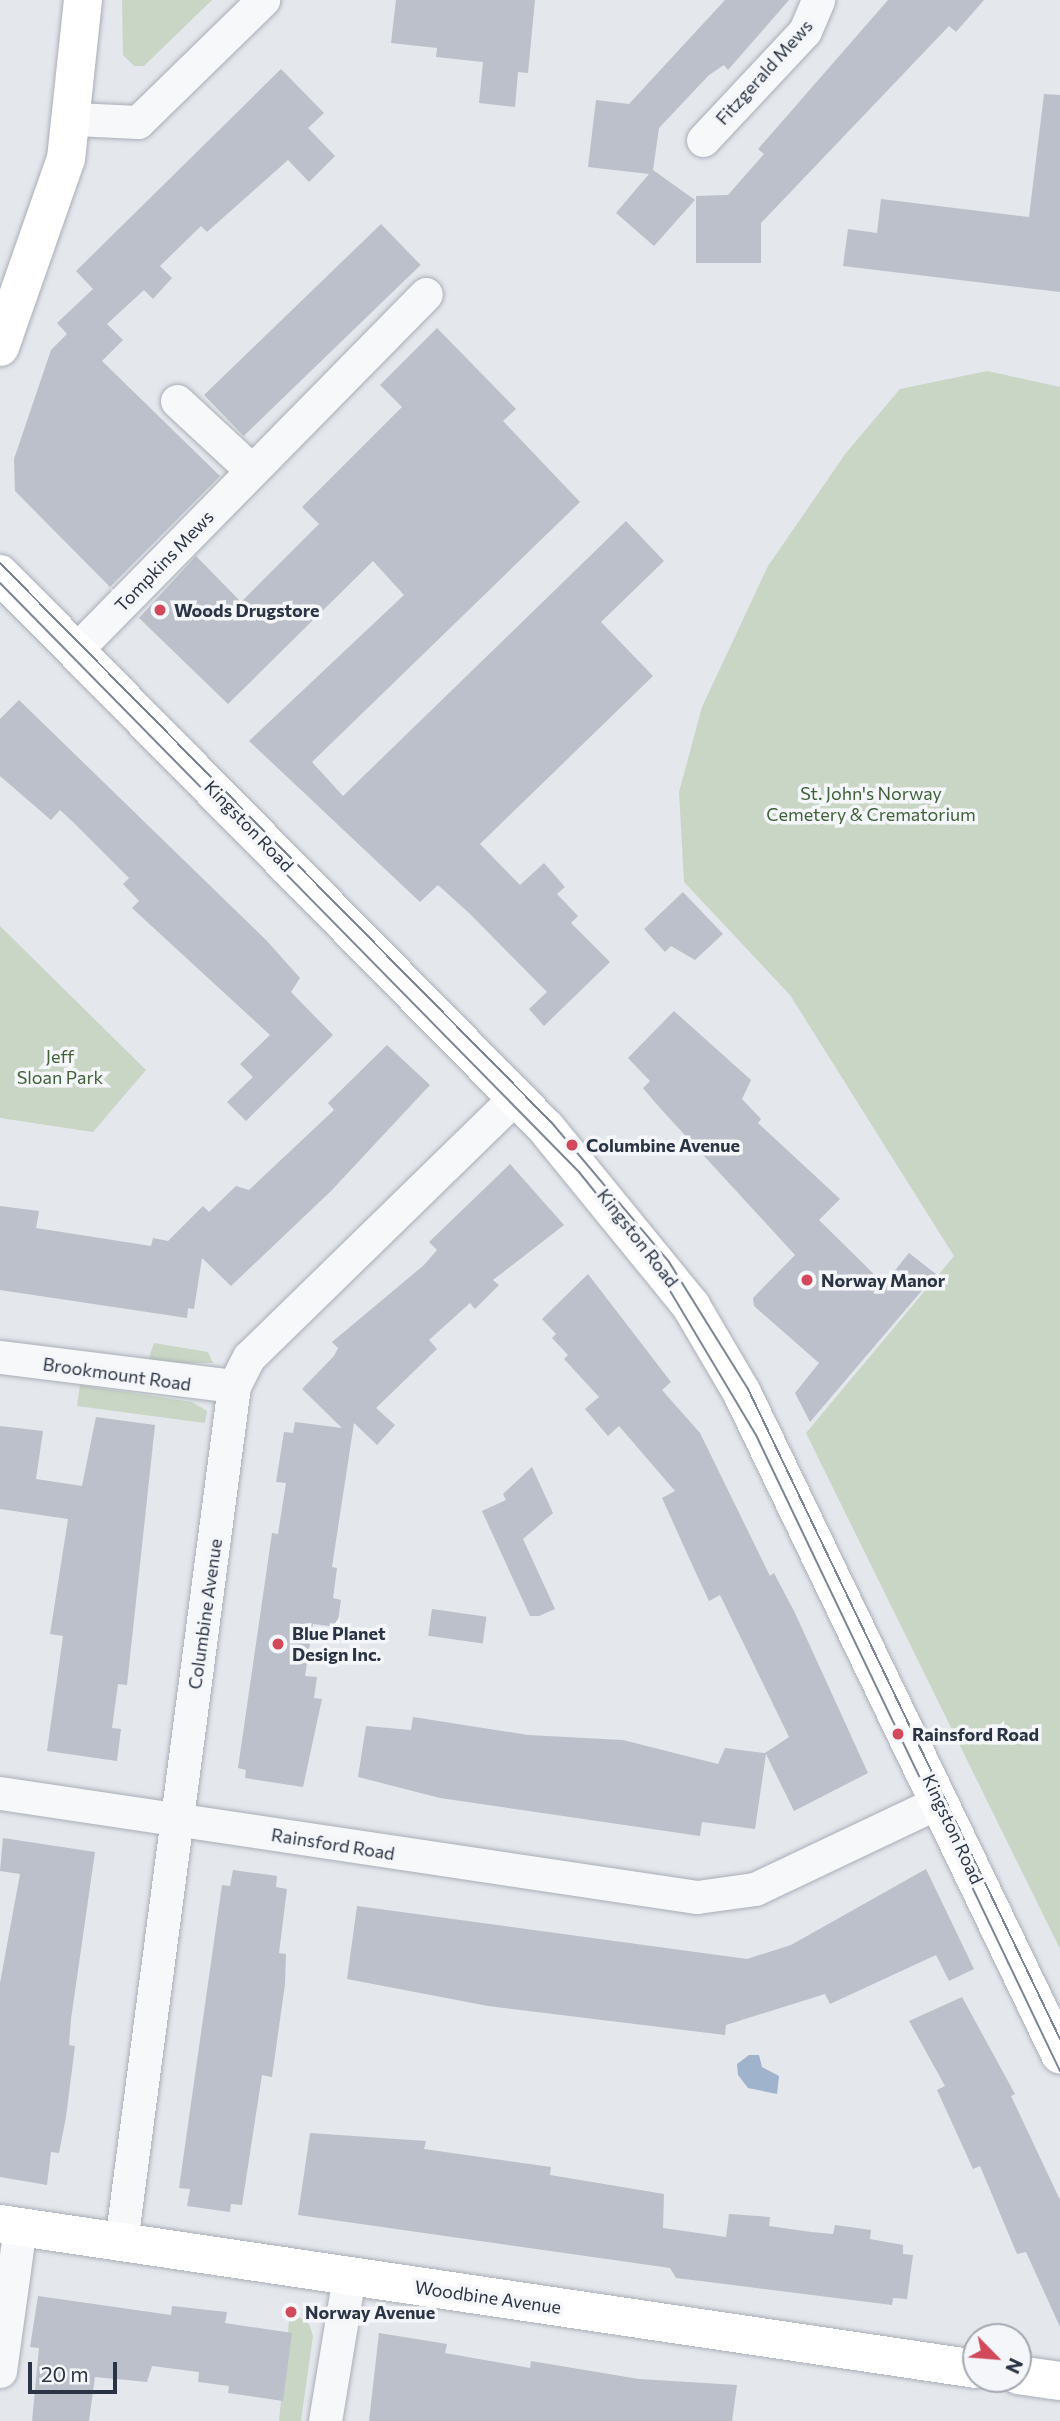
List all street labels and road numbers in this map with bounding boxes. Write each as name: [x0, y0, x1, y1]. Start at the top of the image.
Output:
street label: Fitzgerald Mews: [711, 15, 817, 129]
street label: Tompkins Mews: [110, 506, 218, 616]
street label: Kingston Road: [200, 776, 298, 876]
street label: Kingston Road: [593, 1185, 683, 1291]
street label: Brookmount Road: [41, 1353, 193, 1395]
street label: Columbine Avenue: [184, 1537, 226, 1691]
street label: Kingston Road: [918, 1771, 988, 1887]
street label: Rainsford Road: [270, 1824, 396, 1864]
street label: Woodbine Avenue: [413, 2276, 563, 2318]

